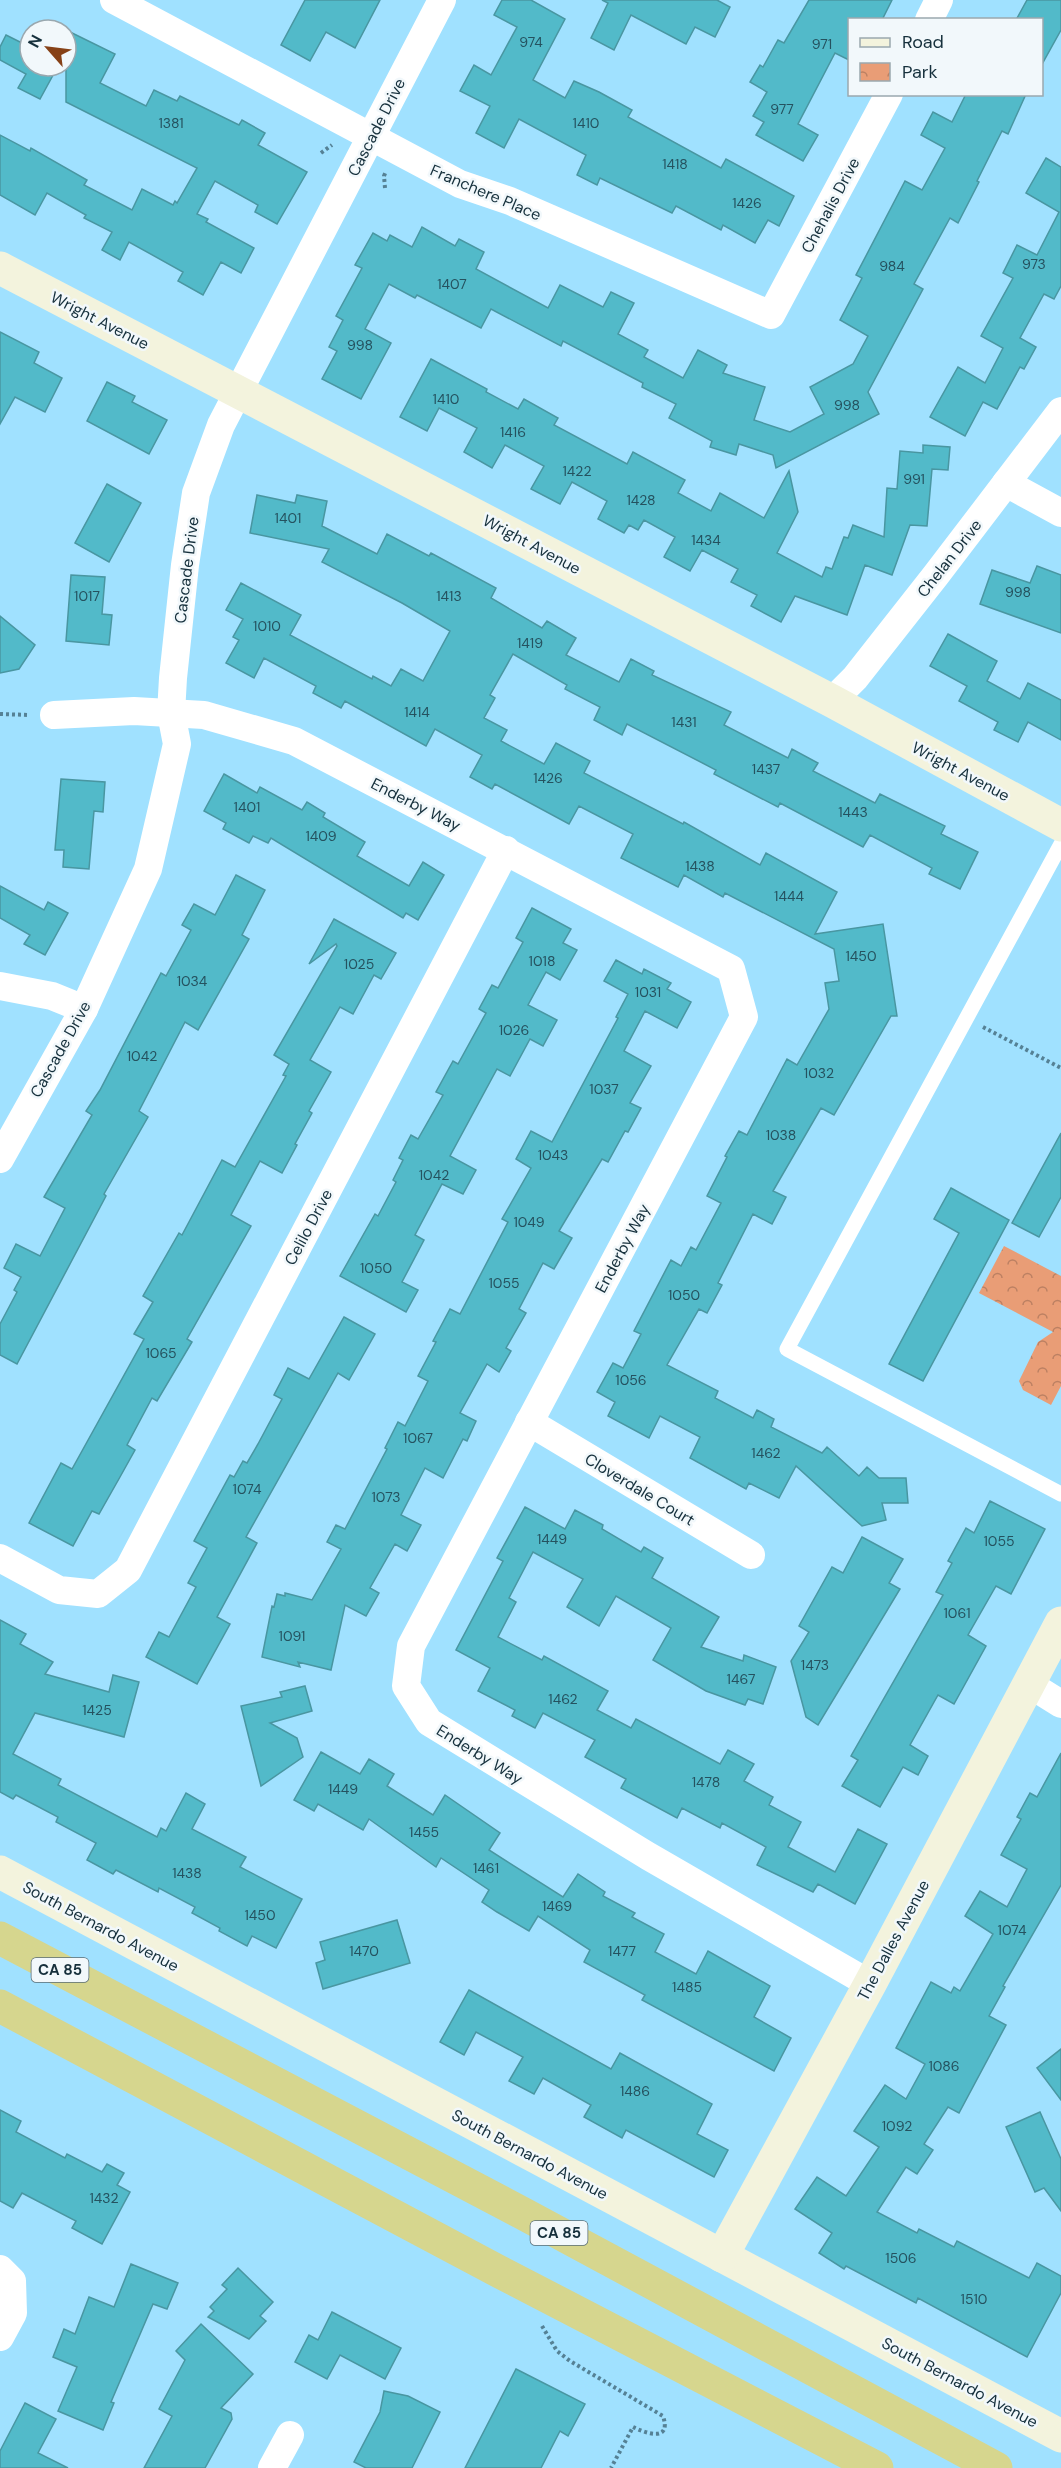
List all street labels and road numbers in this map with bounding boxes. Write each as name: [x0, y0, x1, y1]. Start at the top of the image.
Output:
street label: Cascade Drive: [343, 75, 410, 180]
street label: Chehalis Drive: [796, 154, 864, 257]
street label: Franchere Place: [427, 160, 544, 225]
street label: Wright Avenue: [47, 287, 153, 354]
street label: Wright Avenue: [479, 510, 584, 579]
street label: Chelan Drive: [912, 515, 986, 602]
street label: Cascade Drive: [170, 516, 203, 625]
street label: Wright Avenue: [908, 737, 1013, 806]
street label: Enderby Way: [367, 773, 464, 836]
street label: Cascade Drive: [25, 997, 96, 1101]
street label: Celilo Drive: [280, 1186, 337, 1269]
street label: Enderby Way: [590, 1200, 655, 1296]
street label: Cloverdale Court: [581, 1448, 699, 1531]
street label: Enderby Way: [433, 1720, 527, 1789]
street label: South Bernardo Avenue: [19, 1876, 182, 1977]
street label: The Dalles Avenue: [853, 1876, 934, 2004]
road number: CA 85: [32, 1958, 88, 1982]
street label: South Bernardo Avenue: [448, 2104, 611, 2205]
road number: CA 85: [530, 2221, 588, 2245]
street label: South Bernardo Avenue: [878, 2332, 1041, 2433]

